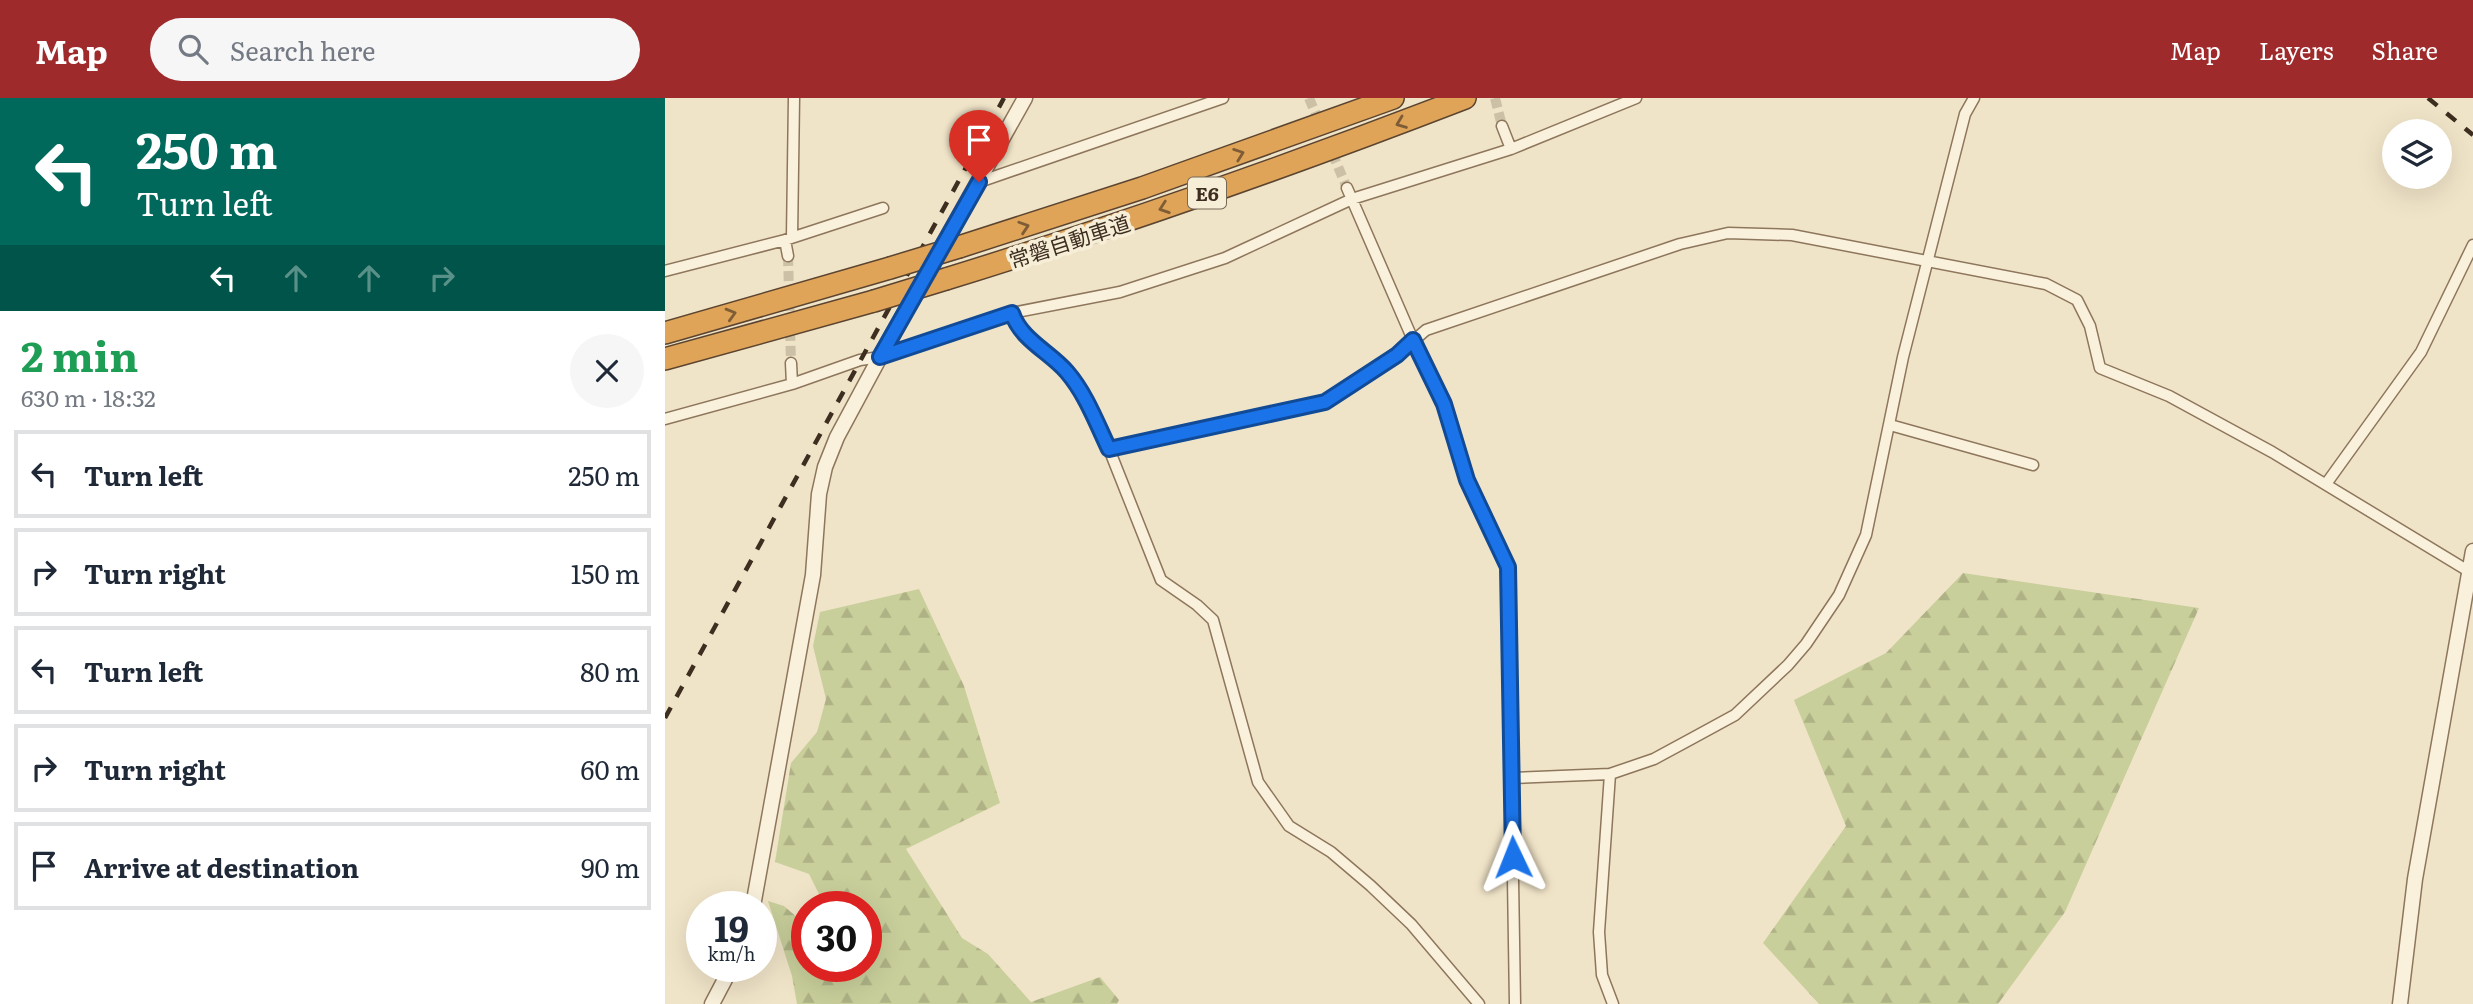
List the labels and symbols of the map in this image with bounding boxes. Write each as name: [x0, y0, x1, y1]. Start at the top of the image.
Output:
pin: [949, 110, 1009, 182]
one-way arrow: [1396, 114, 1408, 128]
one-way arrow: [1233, 148, 1245, 162]
road number: E6: [1188, 178, 1226, 208]
one-way arrow: [1159, 200, 1171, 214]
street label: 常磐自動車道: [1004, 206, 1134, 274]
one-way arrow: [1017, 220, 1029, 235]
one-way arrow: [724, 308, 736, 323]
position arrow: [1476, 820, 1550, 894]
speed limit sign: 30: [791, 891, 882, 982]

